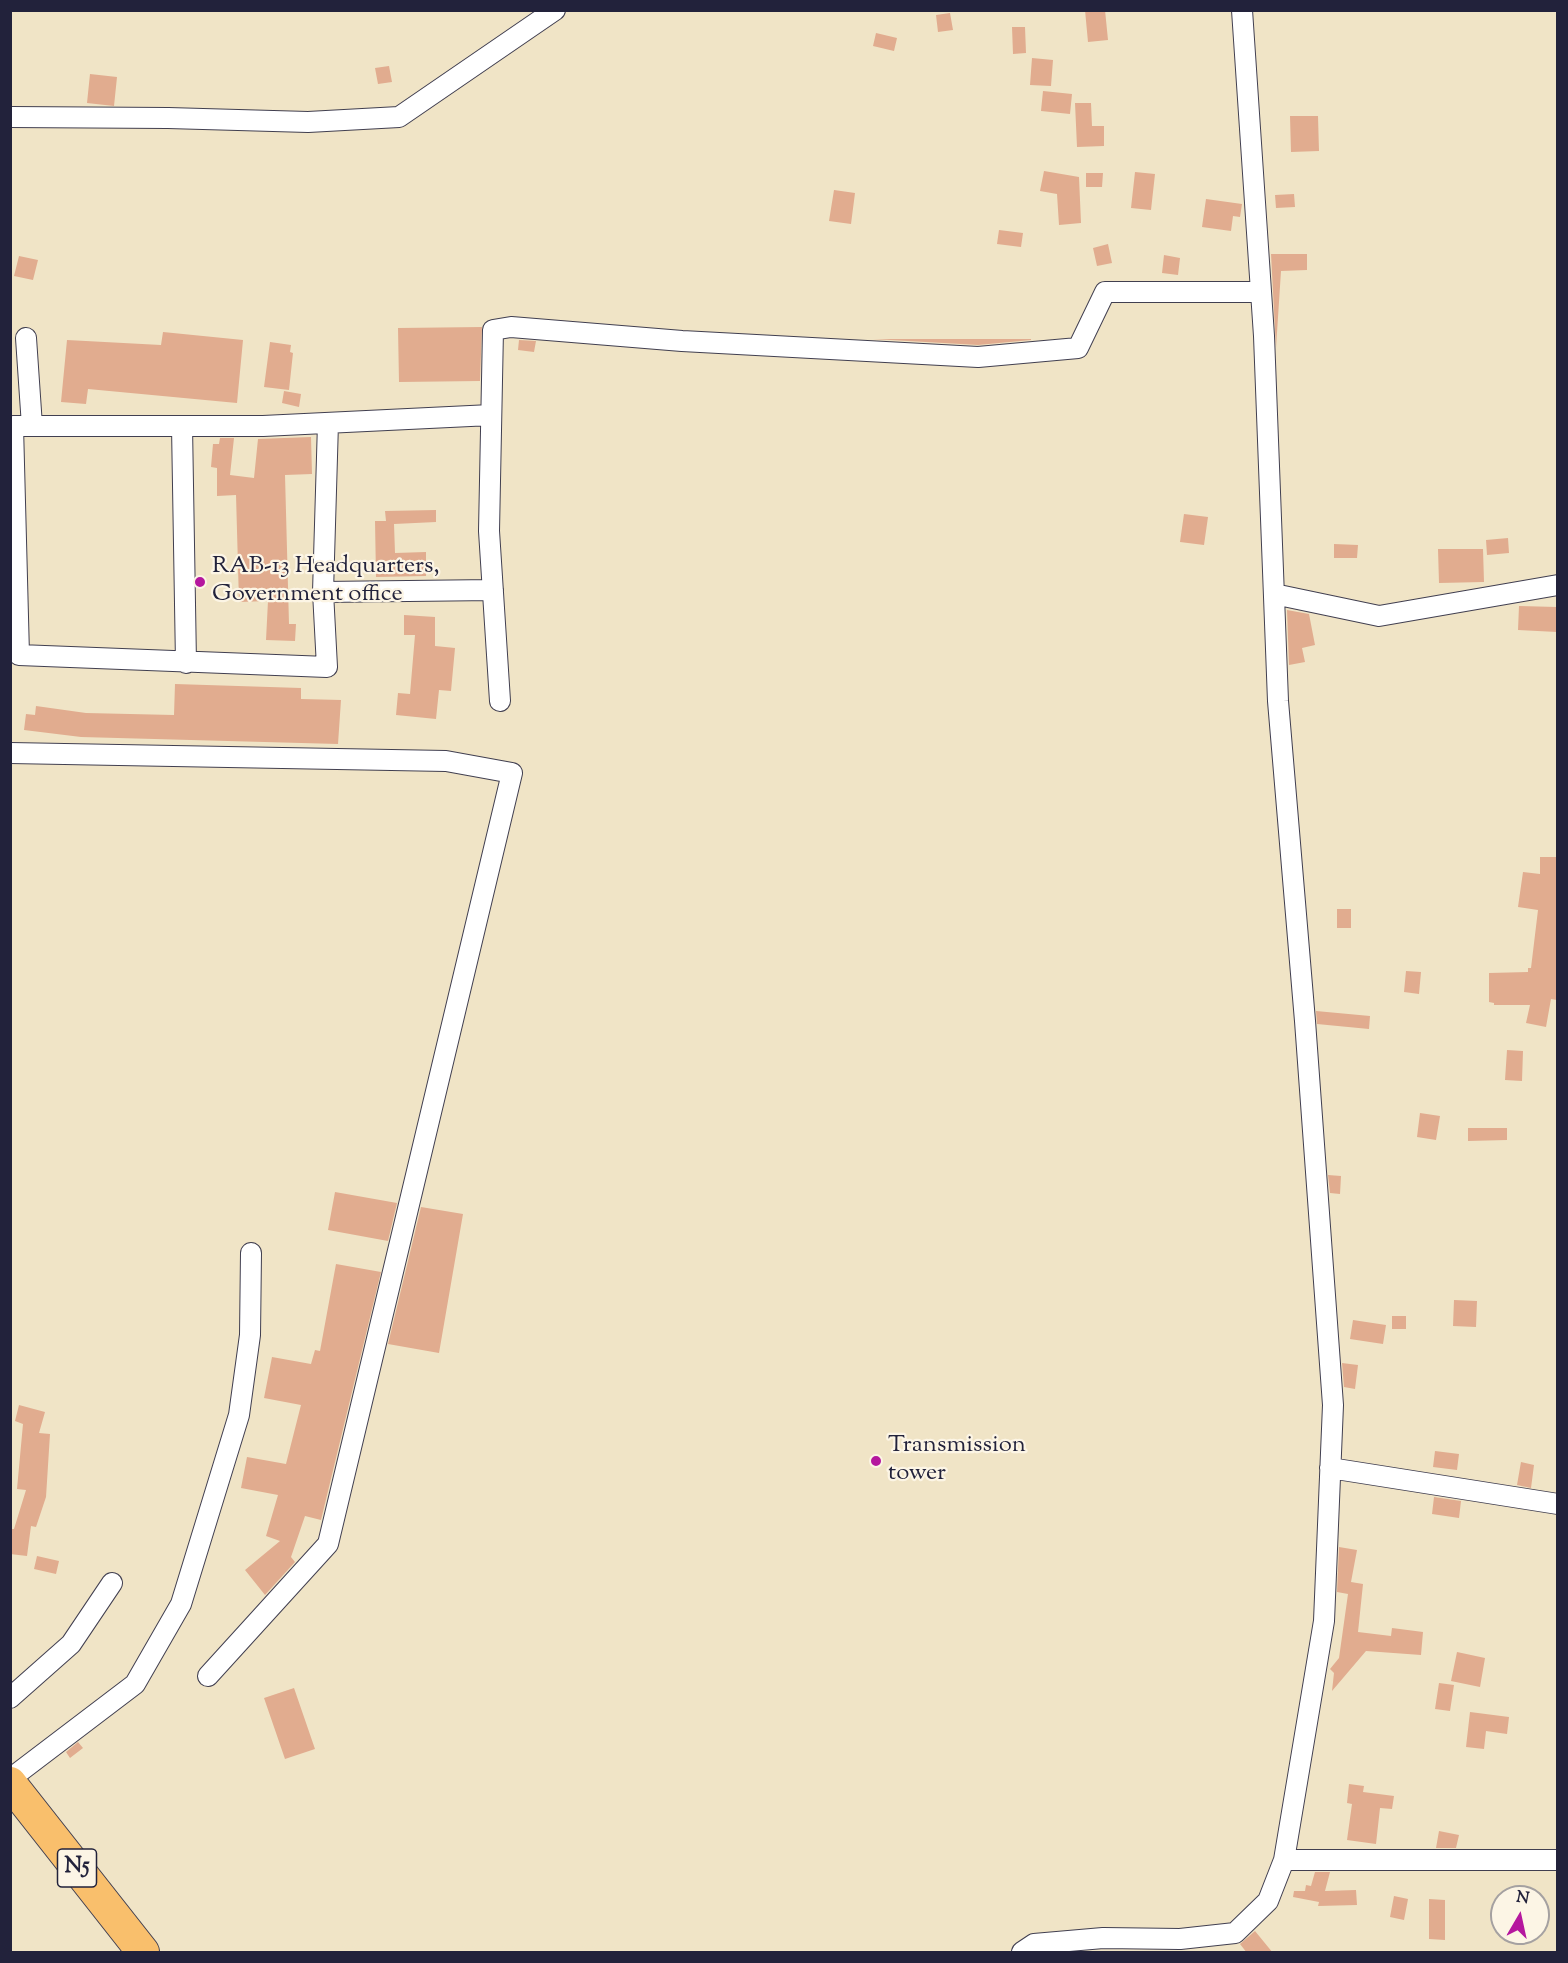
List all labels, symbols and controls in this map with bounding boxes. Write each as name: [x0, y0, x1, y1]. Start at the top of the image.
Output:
place label: RAB-13 Headquarters, Government office: [212, 554, 439, 610]
marker: RAB-13 Headquarters, Government office: [193, 575, 207, 589]
place label: Transmission tower: [888, 1433, 1026, 1489]
marker: Transmission tower: [869, 1454, 883, 1468]
road number: N5: [58, 1849, 97, 1887]
north arrow: [1490, 1885, 1550, 1945]
text: N: [1514, 1886, 1531, 1911]

